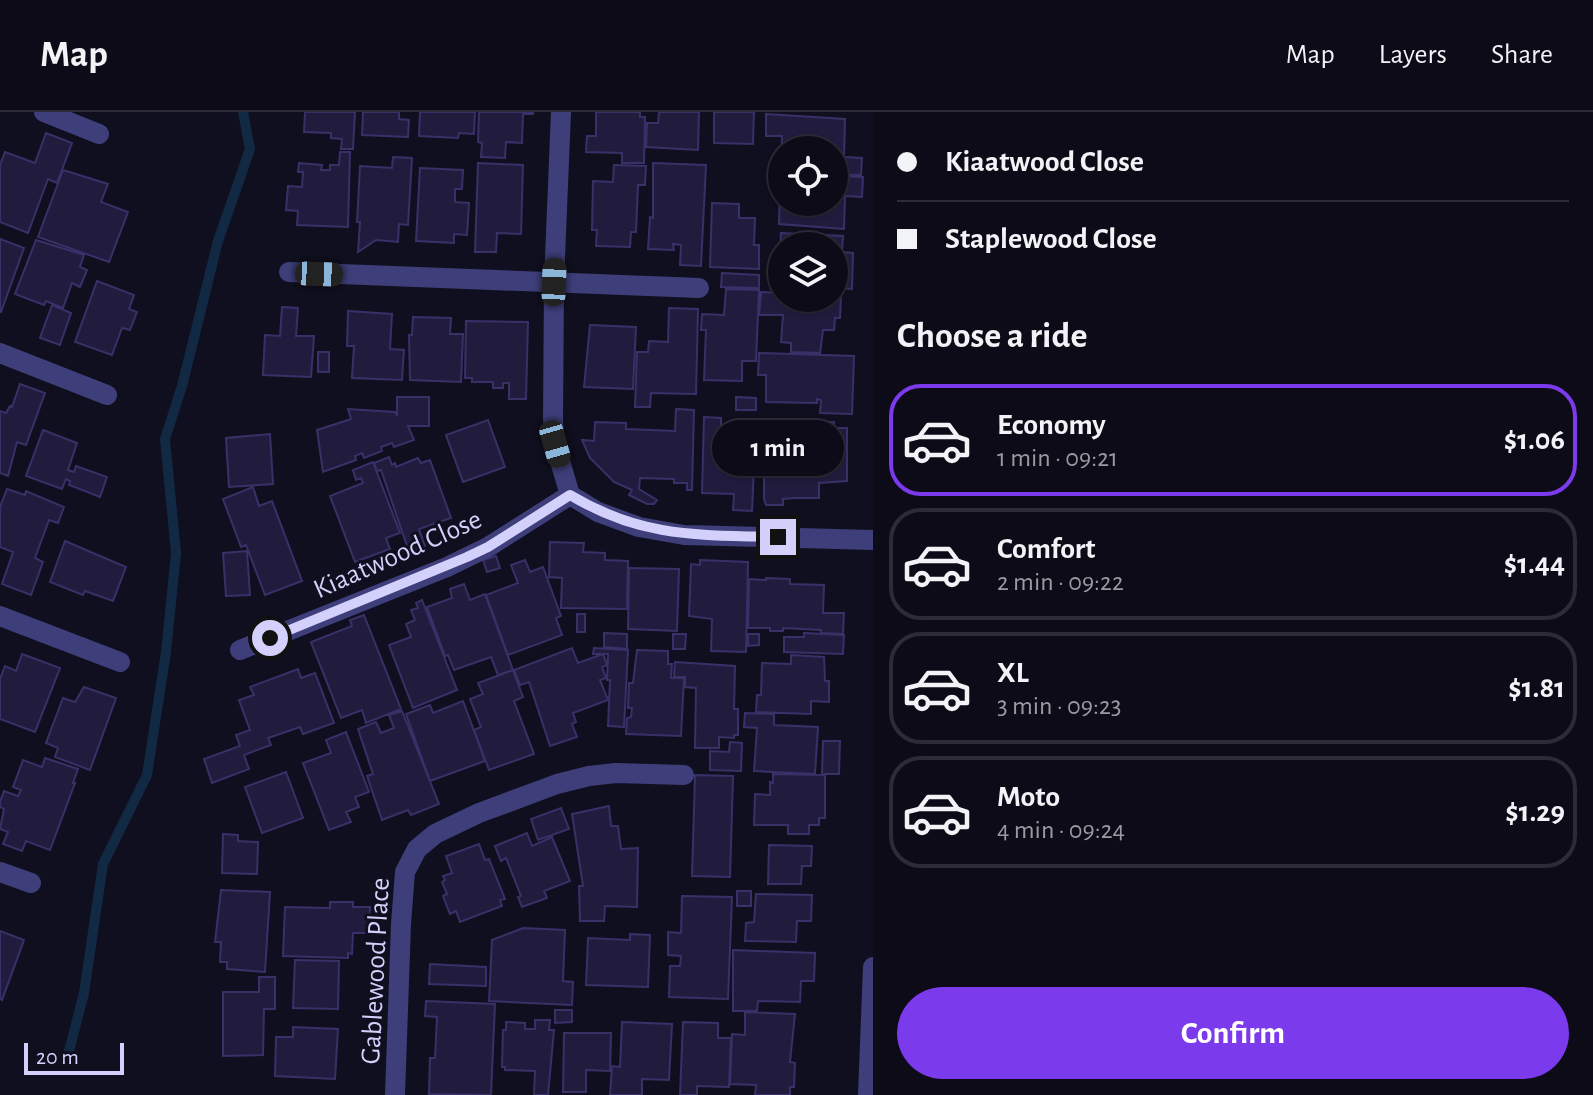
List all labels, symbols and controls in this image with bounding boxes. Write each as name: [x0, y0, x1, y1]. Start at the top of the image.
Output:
text: Map: [40, 36, 108, 74]
text: Map: [1286, 41, 1335, 69]
text: Layers: [1379, 41, 1447, 69]
text: Share: [1491, 41, 1553, 69]
map controls: [768, 136, 848, 312]
button: locate: [768, 136, 848, 216]
text: Kiaatwood Close: [945, 147, 1144, 177]
text: Staplewood Close: [945, 224, 1157, 254]
button: layers: [768, 232, 848, 312]
car: [541, 258, 567, 306]
car: [295, 261, 343, 287]
text: Choose a ride: [897, 318, 1087, 354]
icon: car: [901, 404, 973, 476]
text: Economy: [997, 410, 1106, 440]
car: [537, 418, 573, 470]
callout: 1 min: [712, 421, 844, 477]
text: $1.06: [1504, 425, 1565, 455]
text: 1 min: [751, 435, 805, 461]
text: 1 min · 09:21: [997, 445, 1118, 471]
street label: Kiaatwood Close: [310, 505, 486, 604]
route end: [760, 519, 796, 555]
icon: car: [901, 528, 973, 600]
text: Comfort: [997, 534, 1096, 564]
text: $1.44: [1504, 549, 1565, 579]
text: 2 min · 09:22: [997, 569, 1124, 595]
route start: [252, 620, 288, 656]
icon: car: [901, 652, 973, 724]
text: XL: [997, 658, 1029, 688]
text: $1.81: [1508, 673, 1565, 703]
text: 3 min · 09:23: [997, 693, 1122, 719]
icon: car: [901, 776, 973, 848]
text: Moto: [997, 782, 1060, 812]
text: $1.29: [1505, 797, 1565, 827]
text: 4 min · 09:24: [997, 817, 1125, 843]
street label: Gablewood Place: [357, 877, 395, 1065]
button: Confirm: [897, 987, 1569, 1079]
scale bar: [24, 1039, 124, 1075]
text: 20 m: [36, 1046, 79, 1068]

